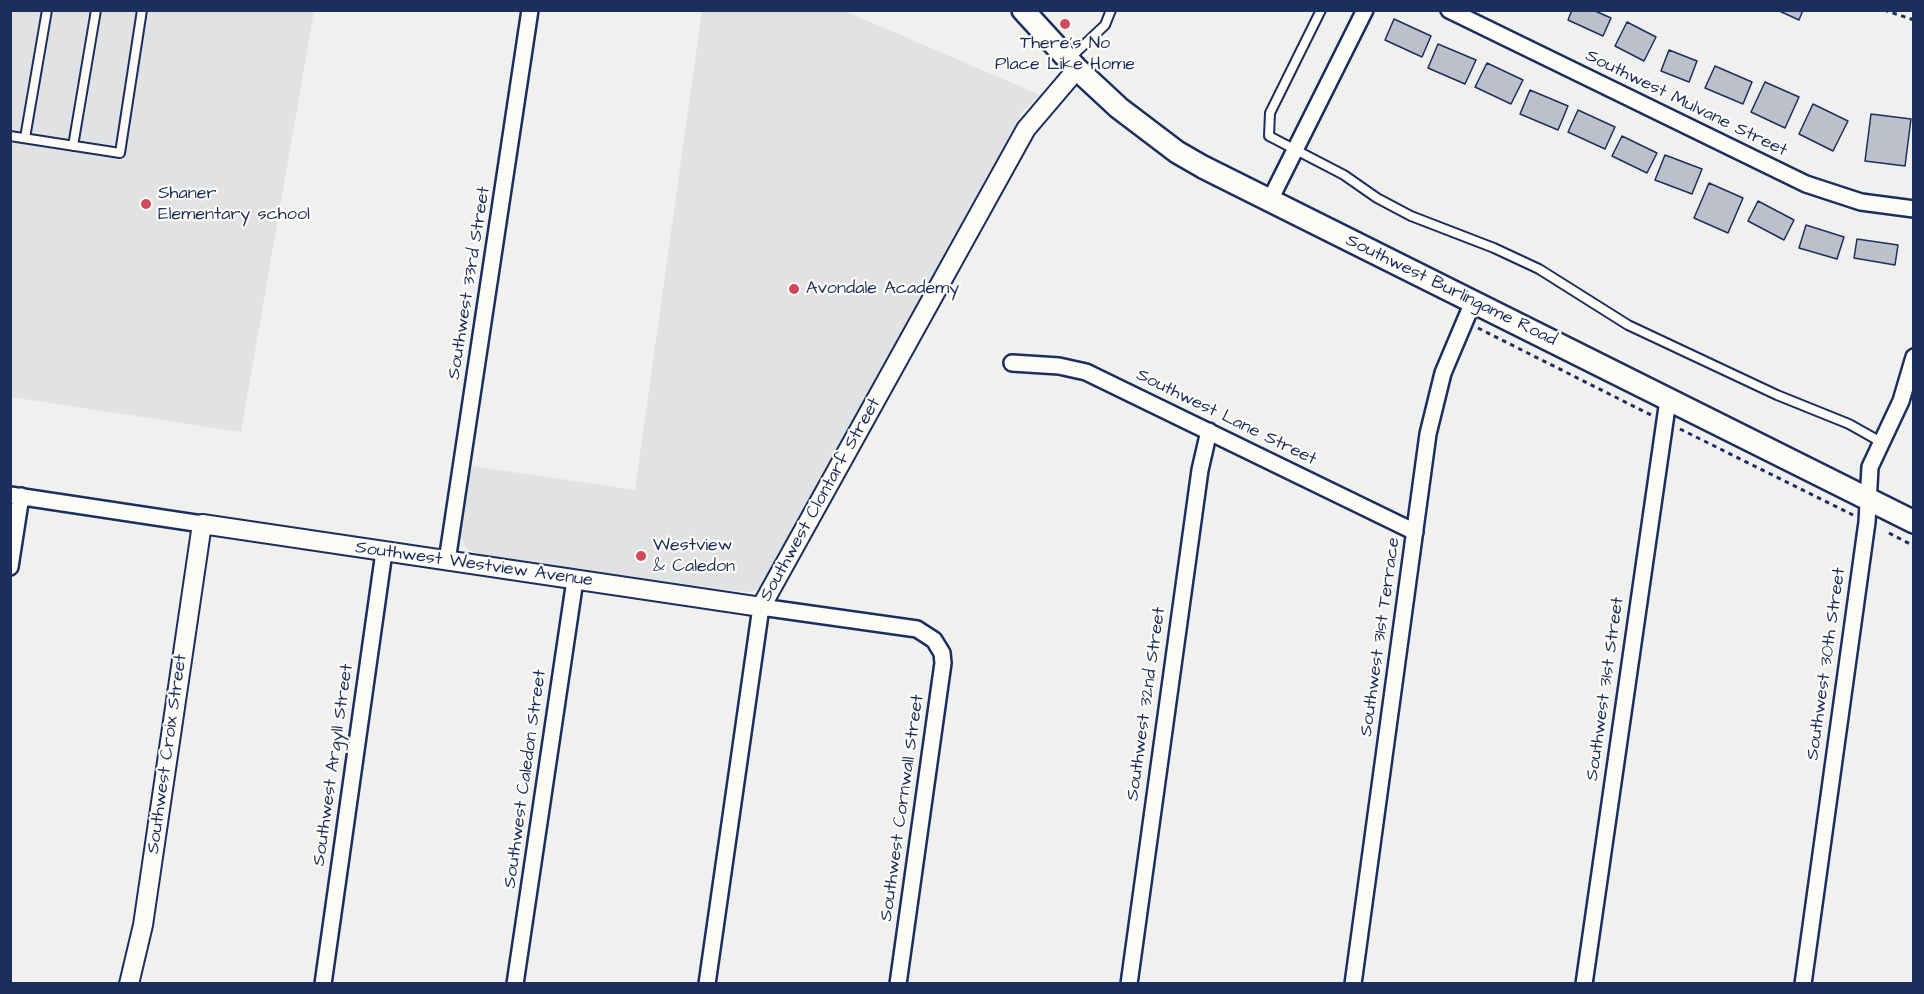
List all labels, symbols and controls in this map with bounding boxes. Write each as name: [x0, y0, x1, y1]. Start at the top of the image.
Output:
marker: There’s No Place Like Home: [1058, 17, 1072, 31]
place label: There’s No Place Like Home: [995, 33, 1135, 76]
street label: Southwest Mulvane Street: [1582, 46, 1790, 162]
place label: Shaner Elementary school: [158, 183, 310, 226]
street label: Southwest 33rd Street: [444, 185, 496, 381]
marker: Shaner Elementary school: [139, 197, 153, 211]
street label: Southwest Burlingame Road: [1342, 230, 1560, 352]
place label: Avondale Academy: [806, 278, 959, 300]
marker: Avondale Academy: [787, 282, 801, 296]
street label: Southwest Lane Street: [1132, 365, 1320, 471]
street label: Southwest Clontarf Street: [756, 394, 886, 606]
place label: Westview & Caledon: [653, 535, 735, 578]
street label: Southwest 31st Terrace: [1356, 536, 1406, 738]
street label: Southwest Westview Avenue: [354, 538, 594, 592]
marker: Westview & Caledon: [634, 549, 648, 563]
street label: Southwest 30th Street: [1803, 566, 1851, 762]
street label: Southwest 31st Street: [1582, 596, 1630, 782]
street label: Southwest 32nd Street: [1123, 606, 1171, 802]
street label: Southwest Croix Street: [143, 653, 193, 855]
street label: Southwest Argyll Street: [309, 663, 359, 867]
street label: Southwest Caledon Street: [500, 668, 552, 890]
street label: Southwest Cornwall Street: [876, 693, 930, 923]

